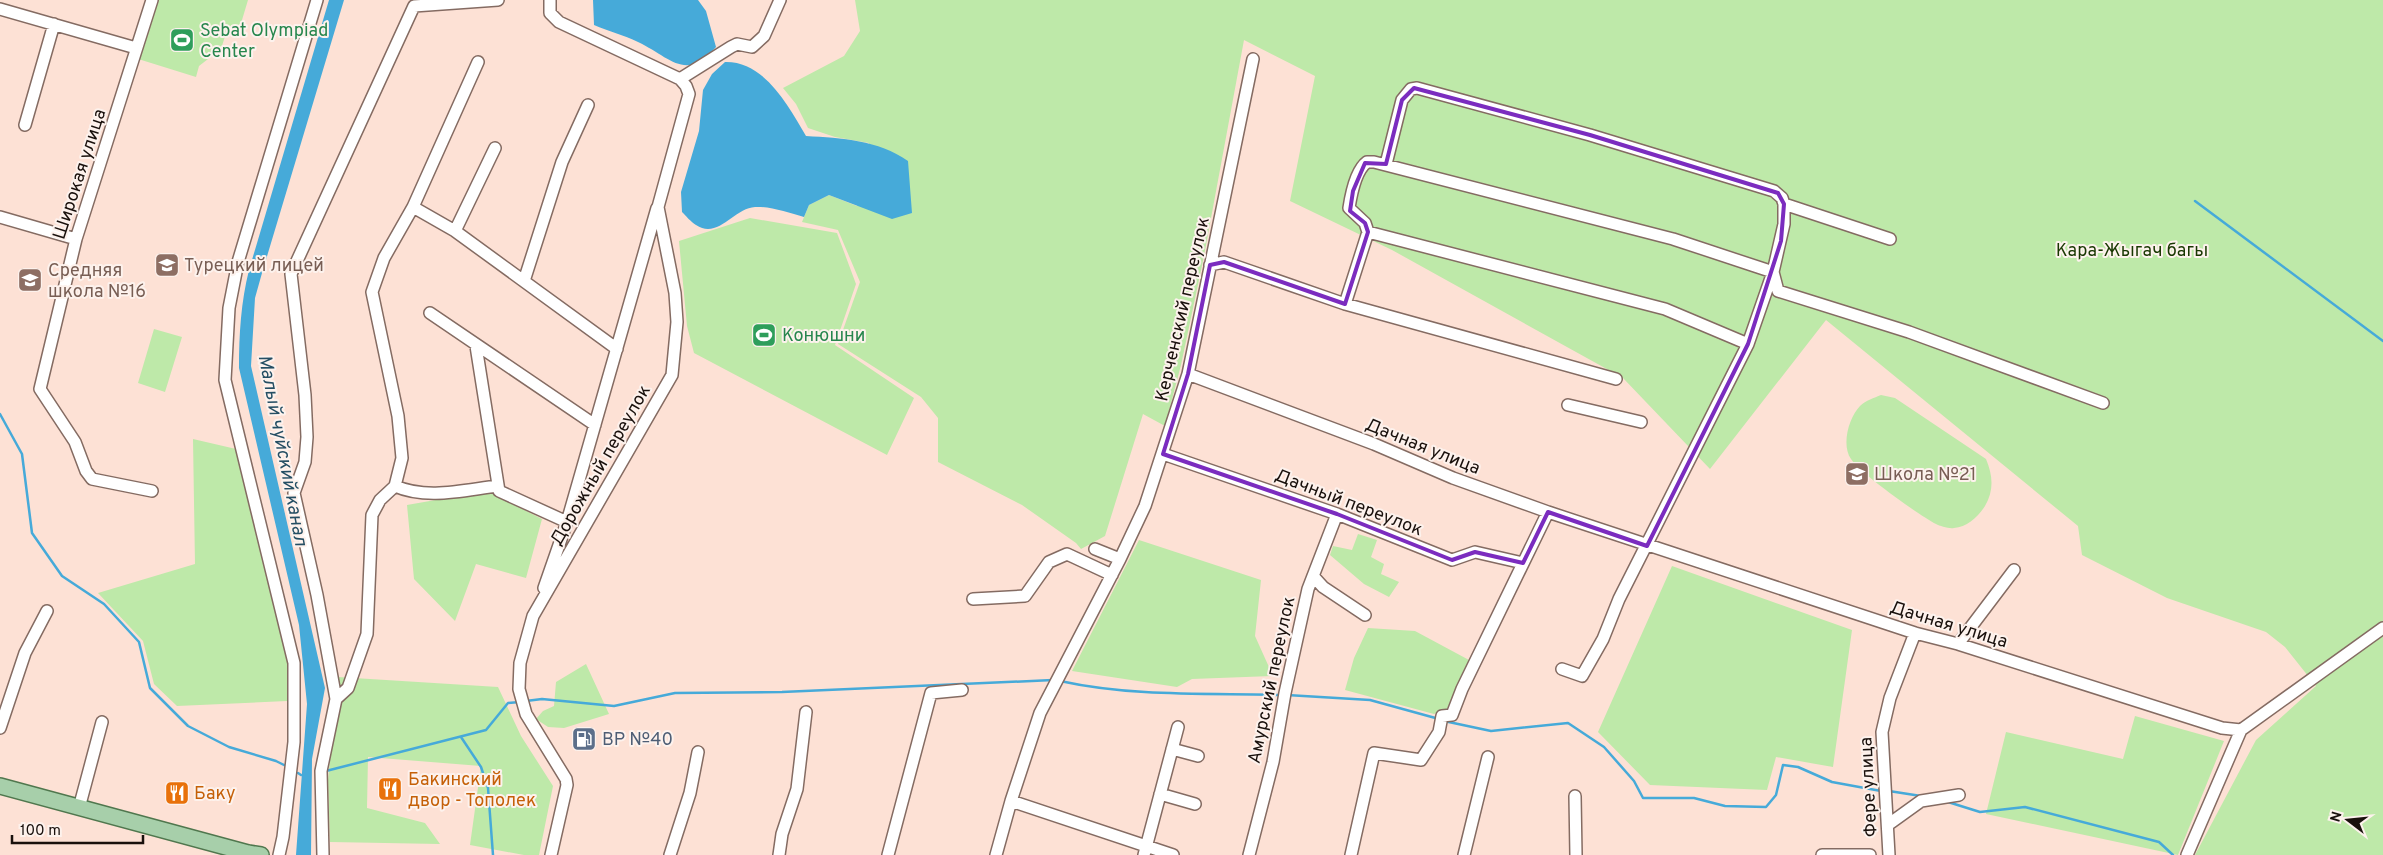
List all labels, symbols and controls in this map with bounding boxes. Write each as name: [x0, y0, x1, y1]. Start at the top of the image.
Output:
place label: Sebat Olympiad Center: [200, 20, 328, 64]
sports icon: Sebat Olympiad Center: [169, 27, 195, 53]
street label: Широкая улица: [48, 106, 112, 243]
street label: Керченский переулок: [1151, 215, 1216, 404]
park label: Кара-Жыгач багы: [2056, 240, 2208, 263]
school or university icon: Турецкий лицей: [154, 252, 180, 278]
place label: Турецкий лицей: [184, 255, 324, 278]
place label: Средняя школа №16: [48, 260, 146, 304]
school or university icon: Средняя школа №16: [17, 267, 43, 293]
sports icon: Конюшни: [751, 322, 777, 348]
place label: Конюшни: [782, 325, 865, 348]
water label: Малый чуйский канал: [252, 353, 313, 549]
street label: Дорожный переулок: [546, 381, 657, 550]
street label: Дачная улица: [1362, 414, 1483, 481]
school or university icon: Школа №21: [1844, 461, 1870, 487]
place label: Школа №21: [1874, 464, 1977, 487]
street label: Дачный переулок: [1271, 465, 1426, 542]
street label: Амурский переулок: [1243, 595, 1301, 766]
street label: Дачная улица: [1887, 597, 2010, 654]
fuel station icon: BP №40: [571, 726, 597, 752]
place label: BP №40: [602, 729, 673, 752]
street label: Фере улица: [1855, 736, 1884, 838]
place label: Бакинский двор - Тополек: [408, 769, 536, 813]
restaurant icon: Бакинский двор - Тополек: [377, 776, 403, 802]
restaurant icon: Баку: [164, 780, 190, 806]
place label: Баку: [194, 783, 235, 806]
north arrow: [2323, 795, 2373, 845]
text: N: [2327, 810, 2347, 824]
scale bar: [12, 812, 144, 844]
text: 100 m: [20, 822, 61, 841]

